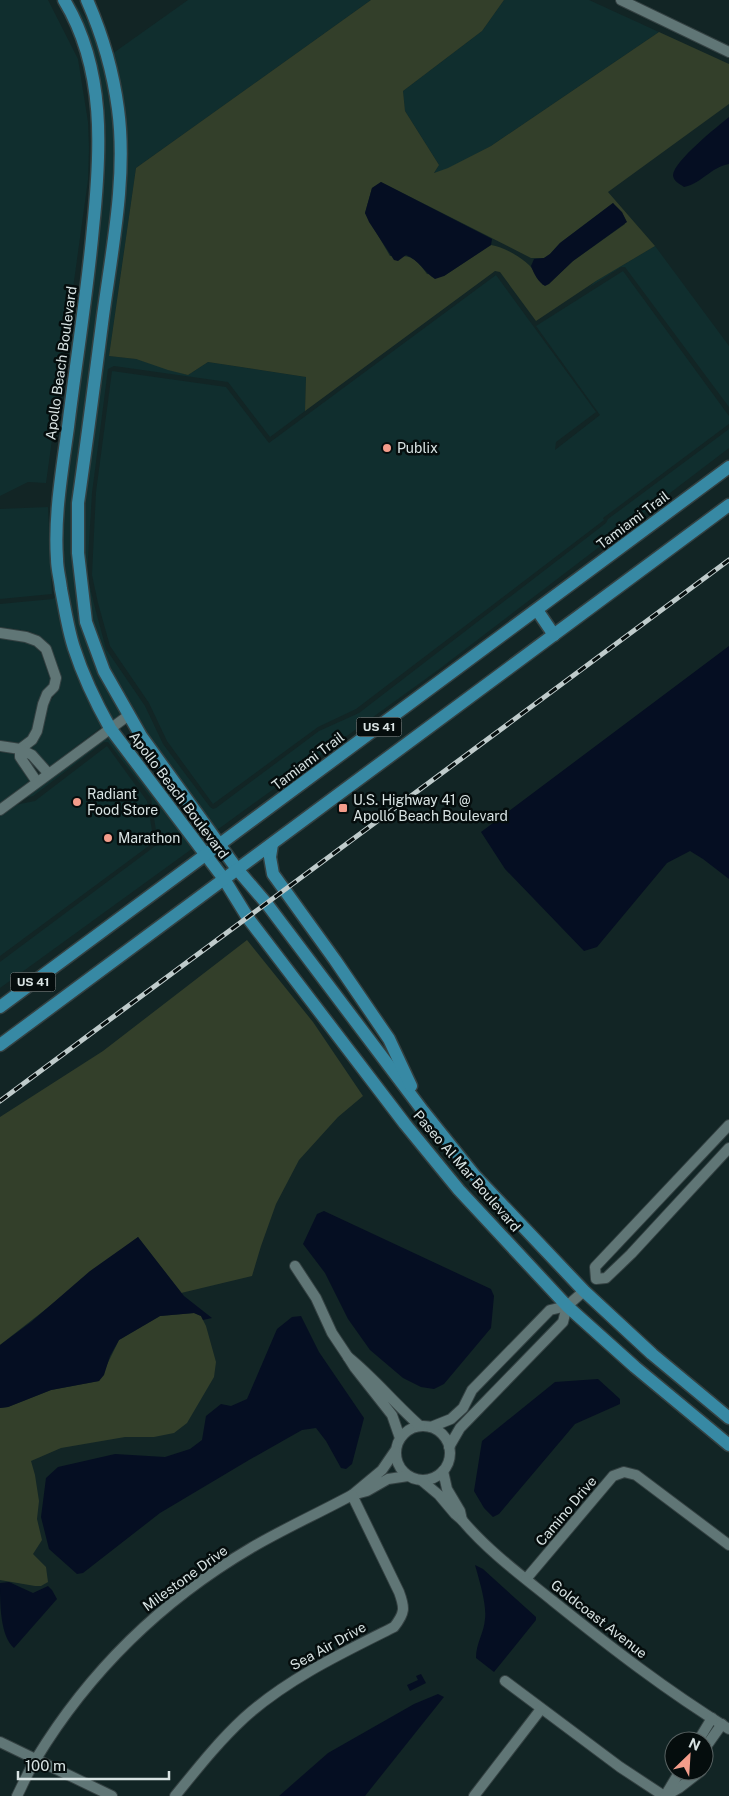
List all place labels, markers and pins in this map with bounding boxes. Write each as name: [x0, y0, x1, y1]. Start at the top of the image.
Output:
place label: Publix: [397, 440, 438, 456]
marker: Publix: [381, 442, 393, 454]
place label: Radiant Food Store: [87, 786, 158, 818]
place label: U.S. Highway 41 @ Apollo Beach Boulevard: [353, 792, 508, 824]
marker: Radiant Food Store: [71, 796, 83, 808]
marker: U.S. Highway 41 @ Apollo Beach Boulevard: [337, 802, 349, 814]
place label: Marathon: [118, 830, 180, 846]
marker: Marathon: [102, 832, 114, 844]

